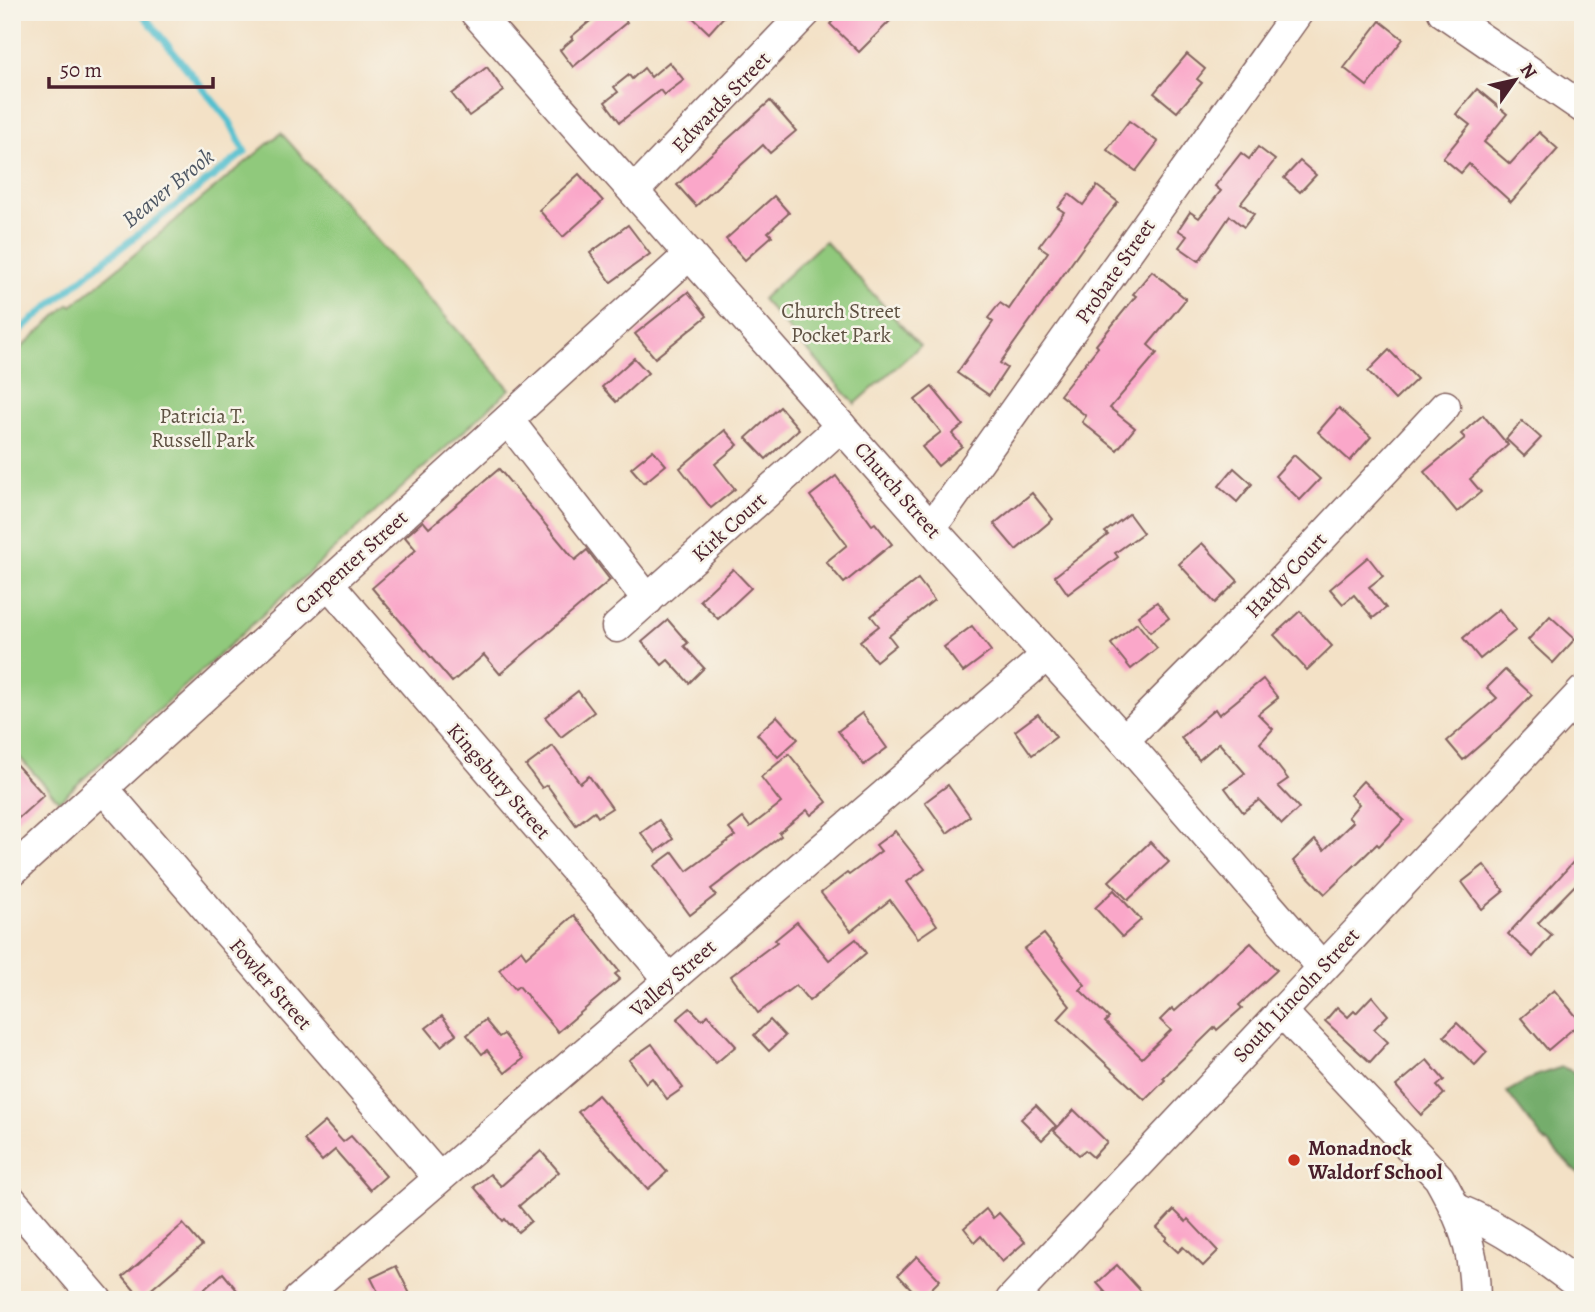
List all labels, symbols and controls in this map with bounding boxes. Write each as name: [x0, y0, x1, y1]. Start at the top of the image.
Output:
street label: Edwards Street: [666, 45, 777, 159]
scale bar: [49, 46, 214, 90]
north arrow: [1480, 46, 1550, 116]
text: 50 m: [60, 56, 102, 84]
text: N: [1514, 58, 1543, 84]
water label: Beaver Brook: [115, 141, 221, 235]
street label: Probate Street: [1068, 213, 1162, 329]
park label: Church Street Pocket Park: [781, 297, 901, 349]
park label: Patricia T. Russell Park: [151, 402, 255, 454]
street label: Church Street: [848, 436, 948, 544]
street label: Kirk Court: [686, 486, 772, 568]
street label: Carpenter Street: [288, 504, 414, 620]
street label: Hardy Court: [1239, 526, 1333, 624]
street label: Kingsbury Street: [441, 717, 557, 845]
street label: South Lincoln Street: [1226, 922, 1366, 1068]
street label: Fowler Street: [223, 932, 319, 1036]
street label: Valley Street: [623, 933, 722, 1024]
place label: Monadnock Waldorf School: [1307, 1134, 1443, 1186]
marker: Monadnock Waldorf School: [1286, 1152, 1302, 1168]

